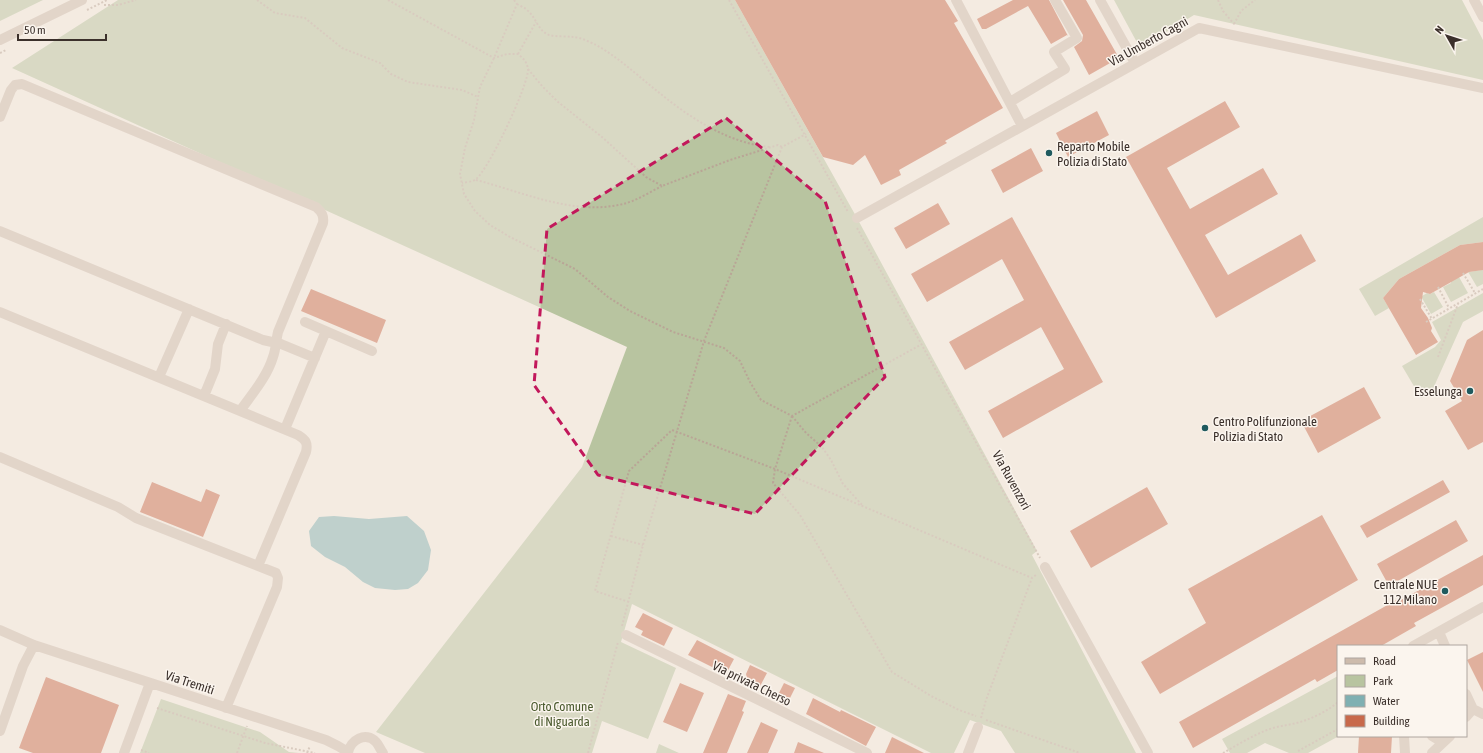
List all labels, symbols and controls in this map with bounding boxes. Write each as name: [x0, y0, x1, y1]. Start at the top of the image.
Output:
street label: Via Umberto Cagni: [1106, 13, 1190, 69]
scale bar: [18, 16, 106, 42]
north arrow: [1427, 16, 1467, 56]
text: 50 m: [24, 23, 46, 37]
text: N: [1433, 23, 1446, 36]
place label: Reparto Mobile Polizia di Stato: [1057, 139, 1130, 169]
marker: Reparto Mobile Polizia di Stato: [1044, 148, 1054, 158]
place label: Esselunga: [1414, 384, 1462, 399]
marker: Esselunga: [1465, 386, 1475, 396]
place label: Centro Polifunzionale Polizia di Stato: [1213, 414, 1317, 444]
marker: Centro Polifunzionale Polizia di Stato: [1200, 423, 1210, 433]
street label: Via Ruvenzori: [989, 448, 1034, 512]
place label: Centrale NUE 112 Milano: [1374, 577, 1437, 607]
marker: Centrale NUE 112 Milano: [1440, 586, 1450, 596]
legend: [1337, 645, 1467, 737]
text: Road: [1373, 654, 1396, 668]
street label: Via privata Cherso: [710, 658, 794, 709]
street label: Via Tremiti: [163, 667, 216, 697]
text: Park: [1373, 674, 1394, 688]
text: Water: [1373, 694, 1400, 708]
park label: Orto Comune di Niguarda: [531, 699, 593, 729]
text: Building: [1373, 714, 1411, 728]

